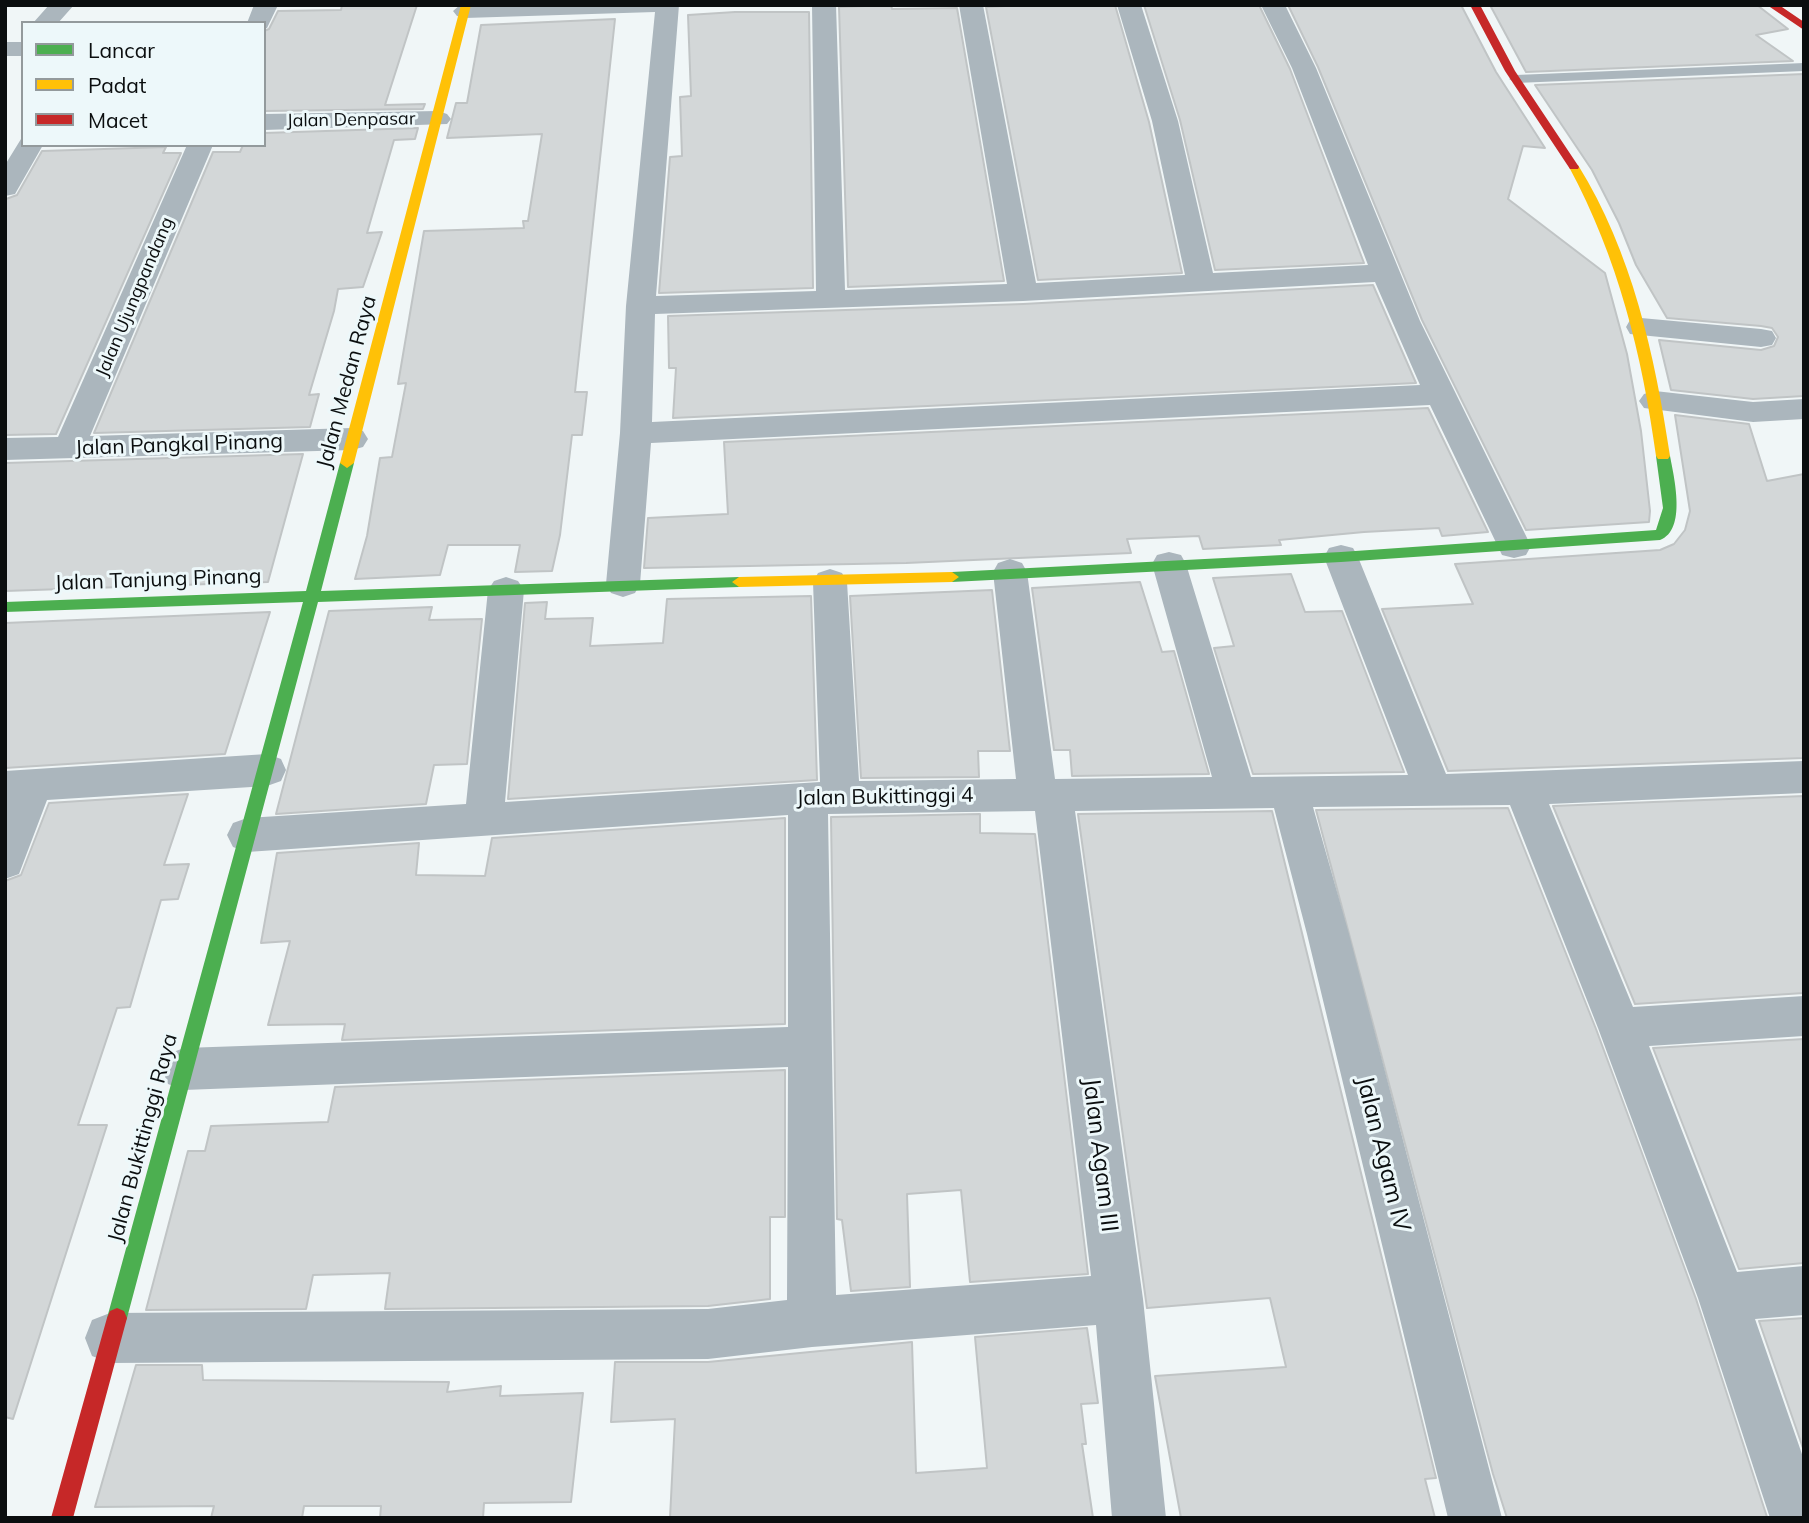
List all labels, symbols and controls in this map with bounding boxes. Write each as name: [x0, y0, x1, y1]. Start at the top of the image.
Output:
legend: [21, 21, 266, 147]
text: Lancar: [88, 37, 155, 63]
text: Padat: [88, 72, 146, 98]
text: Macet: [88, 107, 148, 133]
street label: Jalan Denpasar: [286, 108, 416, 132]
street label: Jalan Ujungpandang: [92, 214, 178, 380]
street label: Jalan Medan Raya: [312, 293, 382, 471]
street label: Jalan Pangkal Pinang: [75, 429, 283, 461]
street label: Jalan Tanjung Pinang: [54, 564, 262, 596]
street label: Jalan Bukittinggi 4: [796, 783, 974, 811]
street label: Jalan Bukittinggi Raya: [103, 1031, 183, 1245]
street label: Jalan Agam IV: [1350, 1073, 1416, 1235]
street label: Jalan Agam III: [1076, 1076, 1124, 1234]

